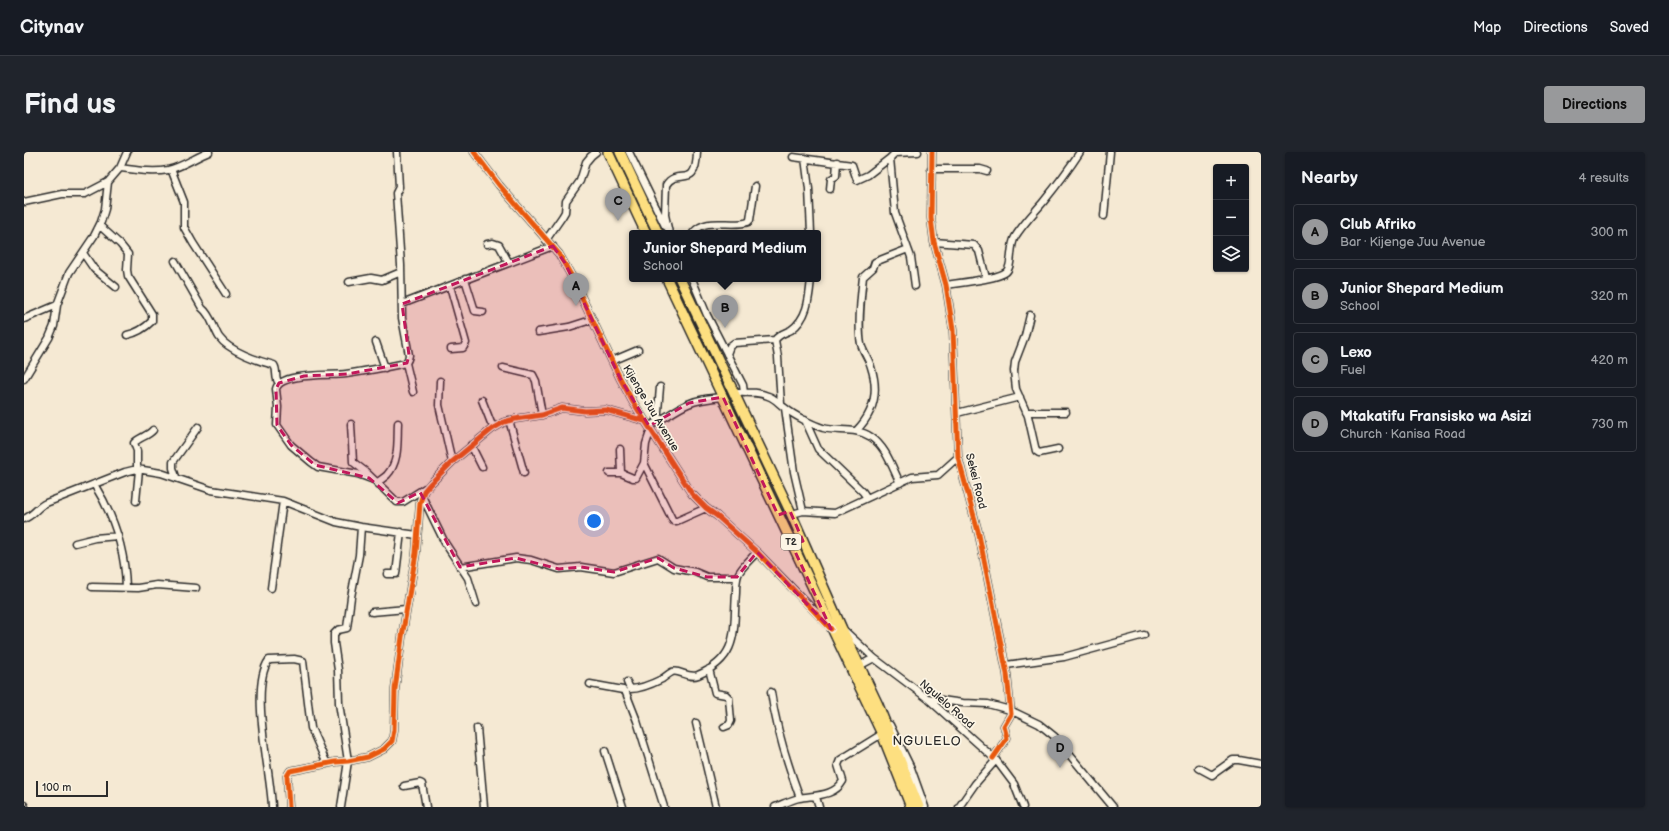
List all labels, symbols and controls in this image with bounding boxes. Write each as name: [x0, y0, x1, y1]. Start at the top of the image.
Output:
text: Citynav: [20, 16, 84, 39]
text: Map: [1473, 19, 1501, 36]
text: Directions: [1523, 19, 1588, 36]
text: Saved: [1610, 19, 1649, 36]
button: Directions: [1544, 86, 1645, 123]
text: Find us: [24, 88, 116, 121]
map controls: [1213, 164, 1249, 272]
button: +: [1213, 164, 1249, 200]
text: Nearby: [1301, 168, 1358, 188]
text: 4 results: [1579, 170, 1629, 186]
pin: C: [605, 188, 631, 221]
button: −: [1213, 200, 1249, 236]
text: Club Afriko: [1340, 215, 1416, 234]
text: A: [1311, 224, 1319, 240]
text: 300 m: [1590, 224, 1628, 240]
popup: [629, 230, 821, 282]
text: Bar · Kijenge Juu Avenue: [1340, 234, 1485, 250]
button: layers: [1213, 236, 1249, 272]
text: Junior Shepard Medium: [643, 239, 807, 258]
text: School: [643, 258, 683, 274]
pin: A: [563, 273, 589, 306]
text: Junior Shepard Medium: [1340, 279, 1504, 298]
text: B: [1310, 288, 1320, 304]
text: 320 m: [1590, 288, 1628, 304]
pin: B: [712, 295, 738, 328]
text: School: [1340, 298, 1380, 314]
text: Lexo: [1340, 343, 1372, 362]
text: C: [1310, 352, 1320, 368]
text: 420 m: [1590, 352, 1628, 368]
text: Fuel: [1340, 362, 1365, 378]
street label: Kijenge Juu Avenue: [620, 363, 682, 454]
text: Mtakatifu Fransisko wa Asizi: [1340, 407, 1532, 426]
text: D: [1310, 416, 1320, 432]
text: 730 m: [1592, 416, 1628, 432]
text: Church · Kanisa Road: [1340, 426, 1465, 442]
street label: Sekei Road: [963, 452, 989, 510]
your location: [584, 511, 604, 531]
road number: T2: [781, 534, 801, 550]
street label: Ngulelo Road: [917, 677, 977, 731]
district label: NGULELO: [892, 733, 962, 749]
pin: D: [1047, 735, 1073, 768]
scale bar: [36, 779, 108, 798]
text: 100 m: [42, 781, 71, 794]

